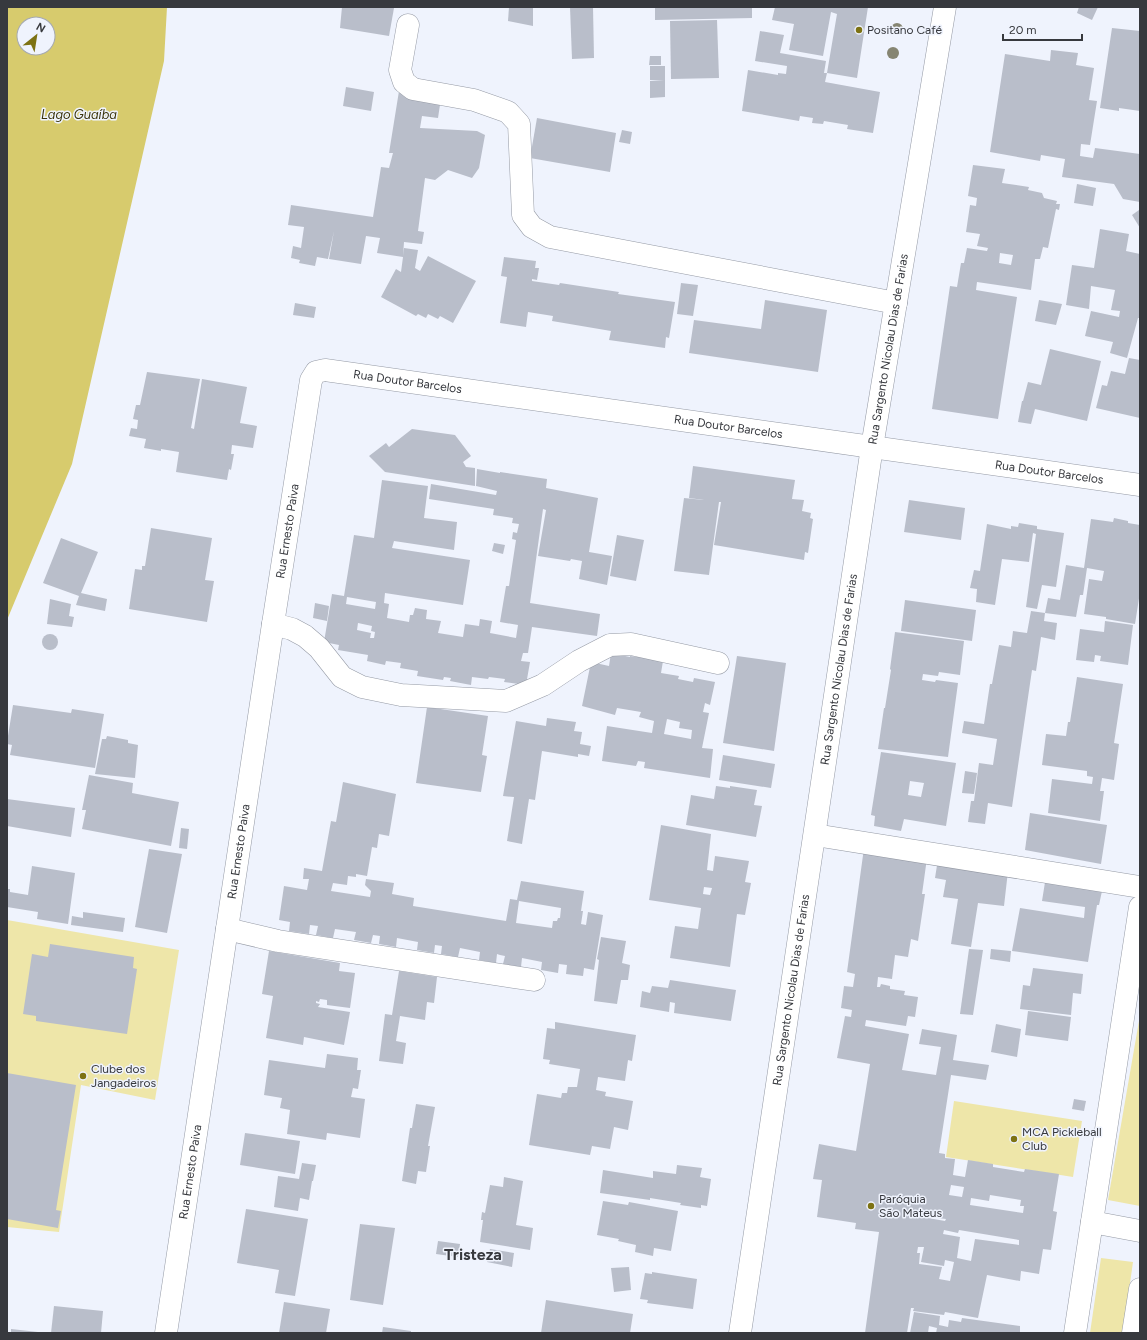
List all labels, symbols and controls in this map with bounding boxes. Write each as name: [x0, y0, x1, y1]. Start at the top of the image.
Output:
north arrow: [16, 16, 56, 56]
scale bar: [1003, 16, 1082, 42]
text: N: [34, 20, 48, 36]
place label: Positano Café: [867, 23, 943, 37]
text: 20 m: [1009, 23, 1037, 37]
marker: Positano Café: [854, 25, 864, 35]
water label: Lago Guaíba: [41, 107, 117, 122]
street label: Rua Sargento Nicolau Dias de Farias: [866, 252, 911, 446]
street label: Rua Doutor Barcelos: [352, 367, 463, 396]
street label: Rua Doutor Barcelos: [673, 412, 784, 441]
street label: Rua Doutor Barcelos: [994, 458, 1105, 487]
street label: Rua Ernesto Paiva: [273, 483, 302, 580]
street label: Rua Sargento Nicolau Dias de Farias: [818, 572, 860, 766]
street label: Rua Ernesto Paiva: [225, 803, 253, 900]
street label: Rua Sargento Nicolau Dias de Farias: [770, 893, 812, 1086]
place label: Clube dos Jangadeiros: [91, 1062, 157, 1090]
marker: Clube dos Jangadeiros: [78, 1071, 88, 1081]
street label: Rua Ernesto Paiva: [176, 1123, 204, 1220]
place label: MCA Pickleball Club: [1022, 1125, 1102, 1153]
marker: MCA Pickleball Club: [1009, 1134, 1019, 1144]
place label: Paróquia São Mateus: [879, 1192, 942, 1220]
marker: Paróquia São Mateus: [866, 1201, 876, 1211]
district label: Tristeza: [444, 1245, 502, 1264]

